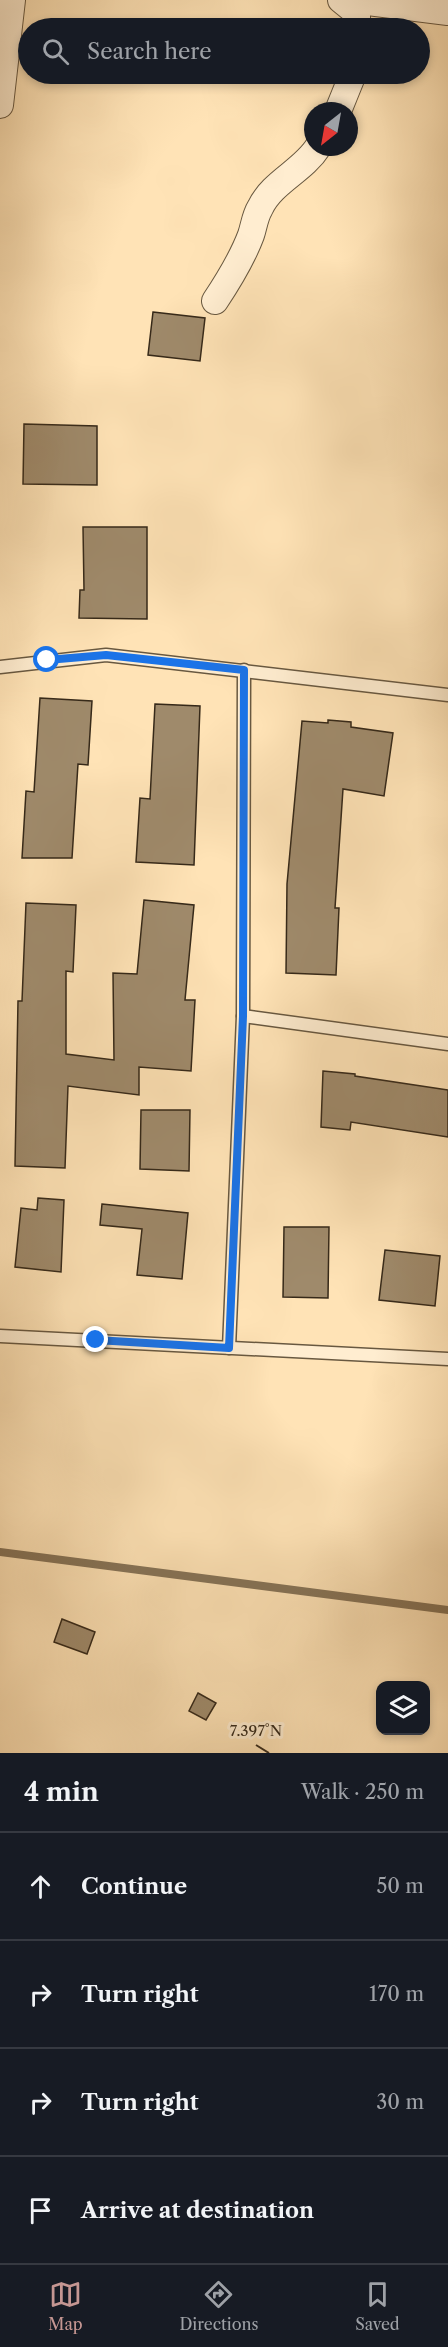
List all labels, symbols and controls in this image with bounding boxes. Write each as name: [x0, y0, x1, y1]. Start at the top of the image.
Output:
search box: [18, 18, 430, 84]
icon: search: [39, 35, 72, 68]
text: Search here: [87, 38, 212, 65]
north arrow: [304, 102, 358, 156]
route start: [33, 646, 59, 672]
route end: [82, 1326, 108, 1352]
map controls: [376, 1681, 430, 1735]
button: layers: [376, 1681, 430, 1735]
text: 7.397°N: [230, 1721, 282, 1740]
text: 4 min: [24, 1776, 99, 1808]
text: Walk · 250 m: [301, 1780, 424, 1804]
icon: ahead: [24, 1870, 57, 1903]
text: Continue: [81, 1873, 187, 1900]
text: 50 m: [377, 1874, 424, 1898]
icon: right: [24, 1978, 57, 2011]
text: Turn right: [81, 1981, 199, 2008]
text: 170 m: [369, 1982, 424, 2006]
icon: right: [24, 2086, 57, 2119]
text: Turn right: [81, 2089, 199, 2116]
text: 30 m: [376, 2090, 424, 2114]
icon: arrive: [24, 2194, 57, 2227]
text: Arrive at destination: [81, 2197, 314, 2224]
tab: Map: [48, 2278, 83, 2334]
tab: Directions: [179, 2278, 258, 2334]
tab: Saved: [355, 2278, 400, 2334]

